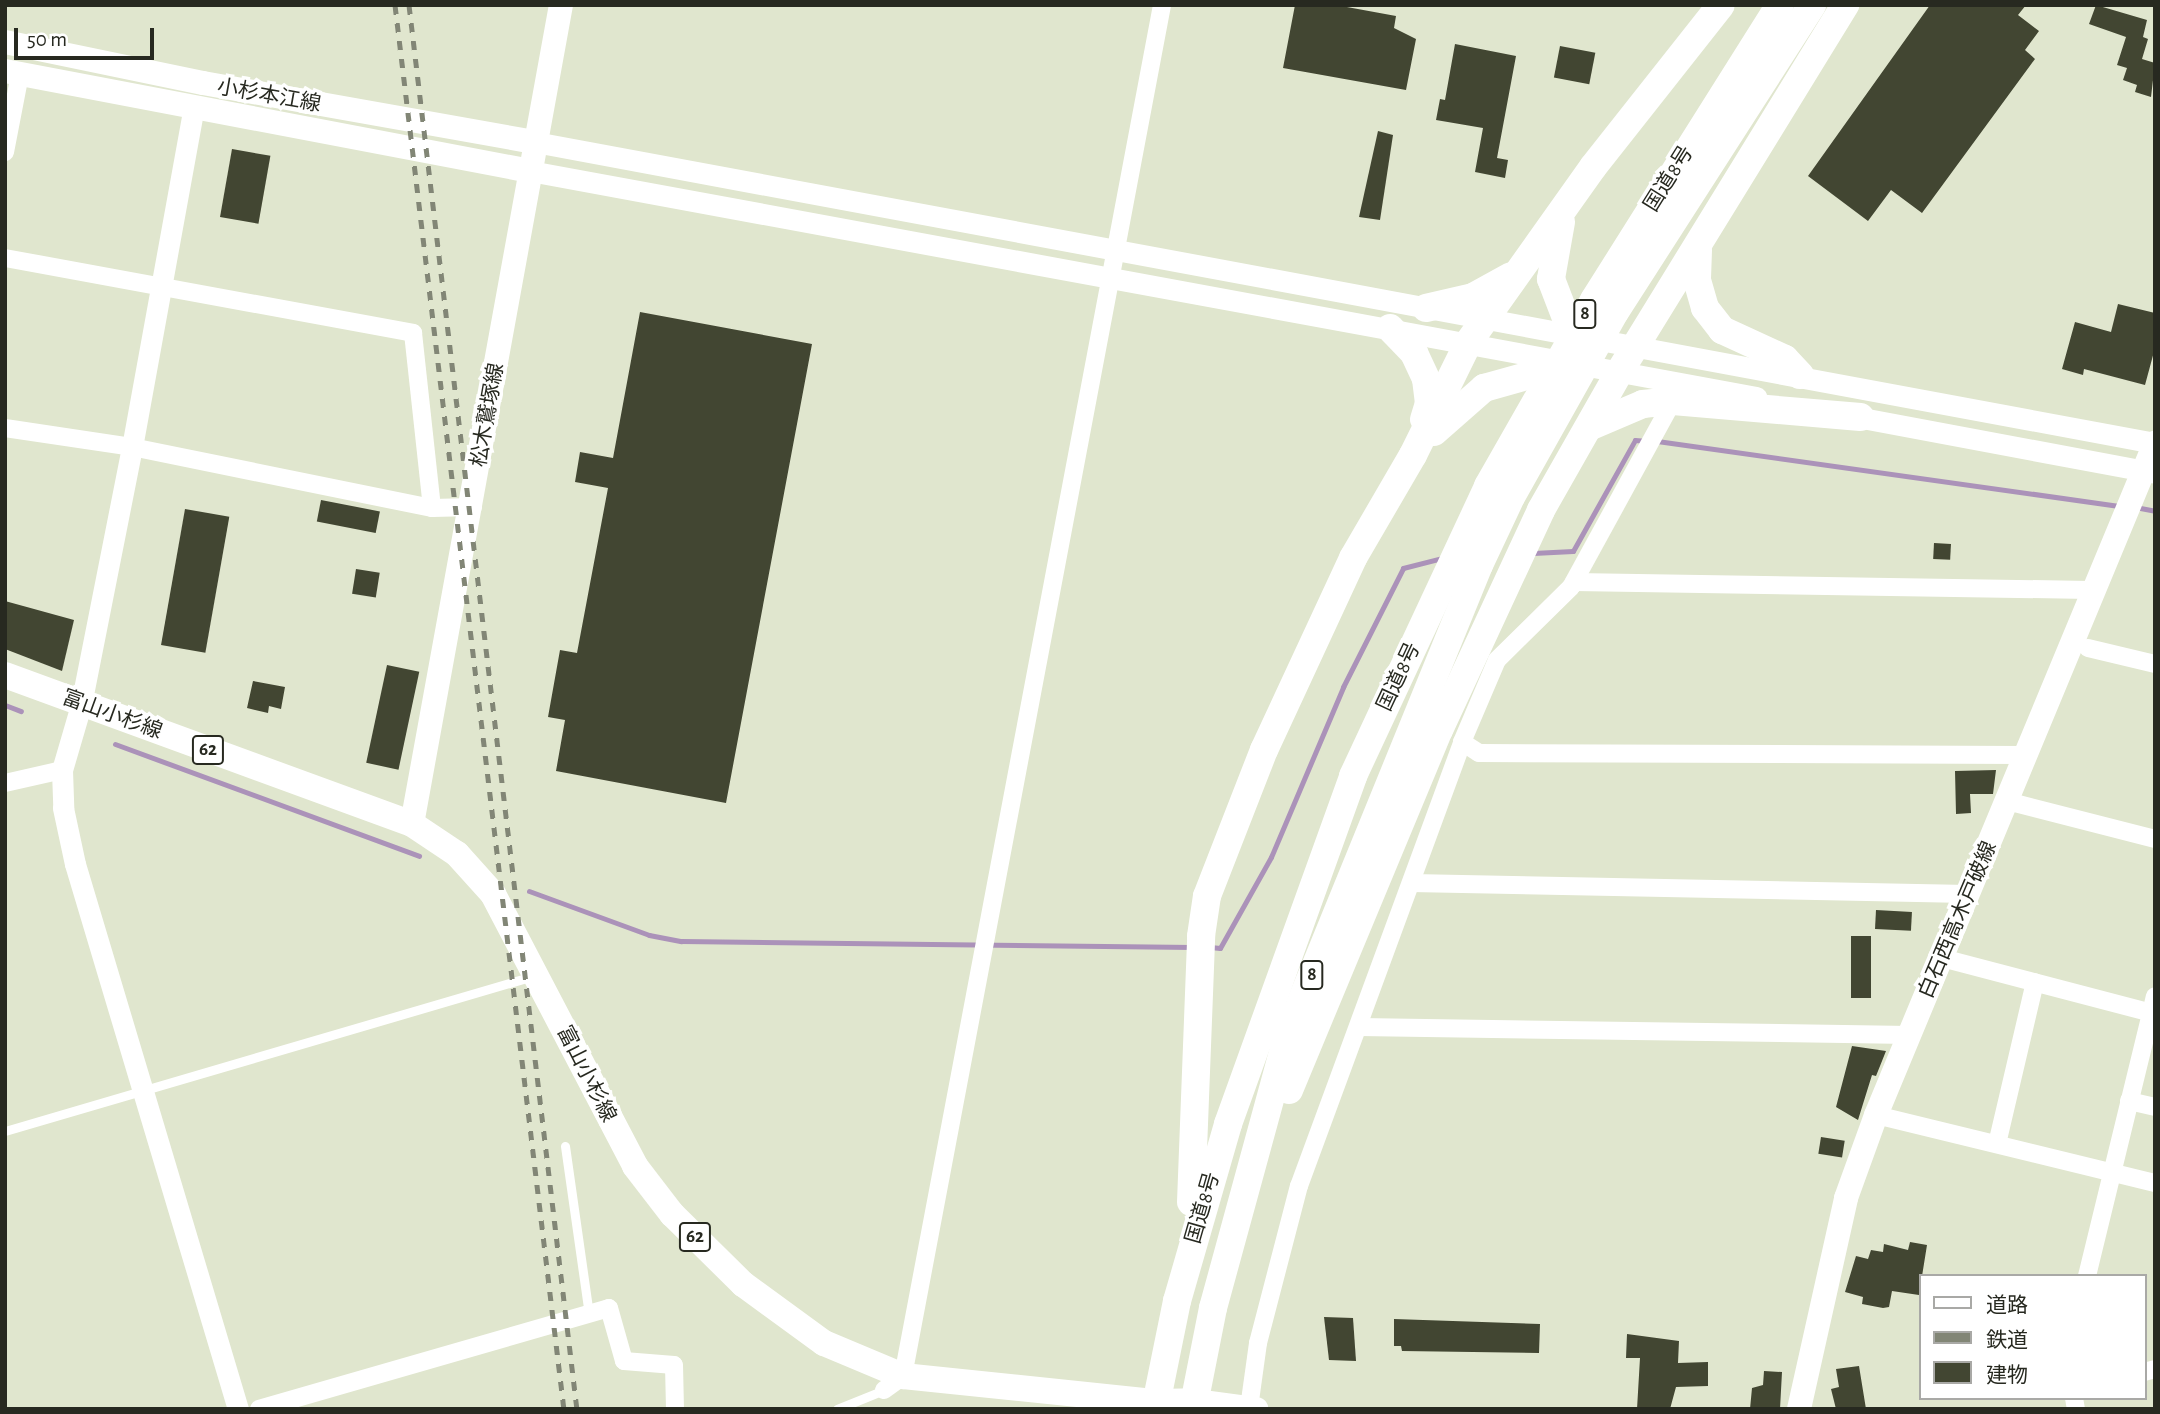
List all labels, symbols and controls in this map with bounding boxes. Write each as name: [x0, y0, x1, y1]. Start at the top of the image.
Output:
scale bar: [18, 14, 158, 58]
text: 50 m: [27, 29, 67, 50]
street label: 小杉本江線: [215, 74, 323, 118]
street label: 国道8号: [1639, 141, 1699, 217]
road number: 8: [1573, 298, 1597, 330]
street label: 松木鷲塚線: [466, 361, 510, 469]
street label: 国道8号: [1372, 639, 1426, 715]
street label: 富山小杉線: [58, 685, 166, 745]
road number: 62: [190, 734, 226, 765]
street label: 白石西高木戸破線: [1914, 838, 2002, 1002]
road number: 8: [1300, 959, 1324, 990]
street label: 富山小杉線: [551, 1022, 621, 1126]
street label: 国道8号: [1181, 1169, 1225, 1247]
road number: 62: [678, 1222, 712, 1252]
legend: [1918, 1274, 2146, 1400]
text: 道路: [1986, 1295, 2028, 1316]
text: 鉄道: [1986, 1330, 2028, 1351]
text: 建物: [1986, 1365, 2028, 1386]

